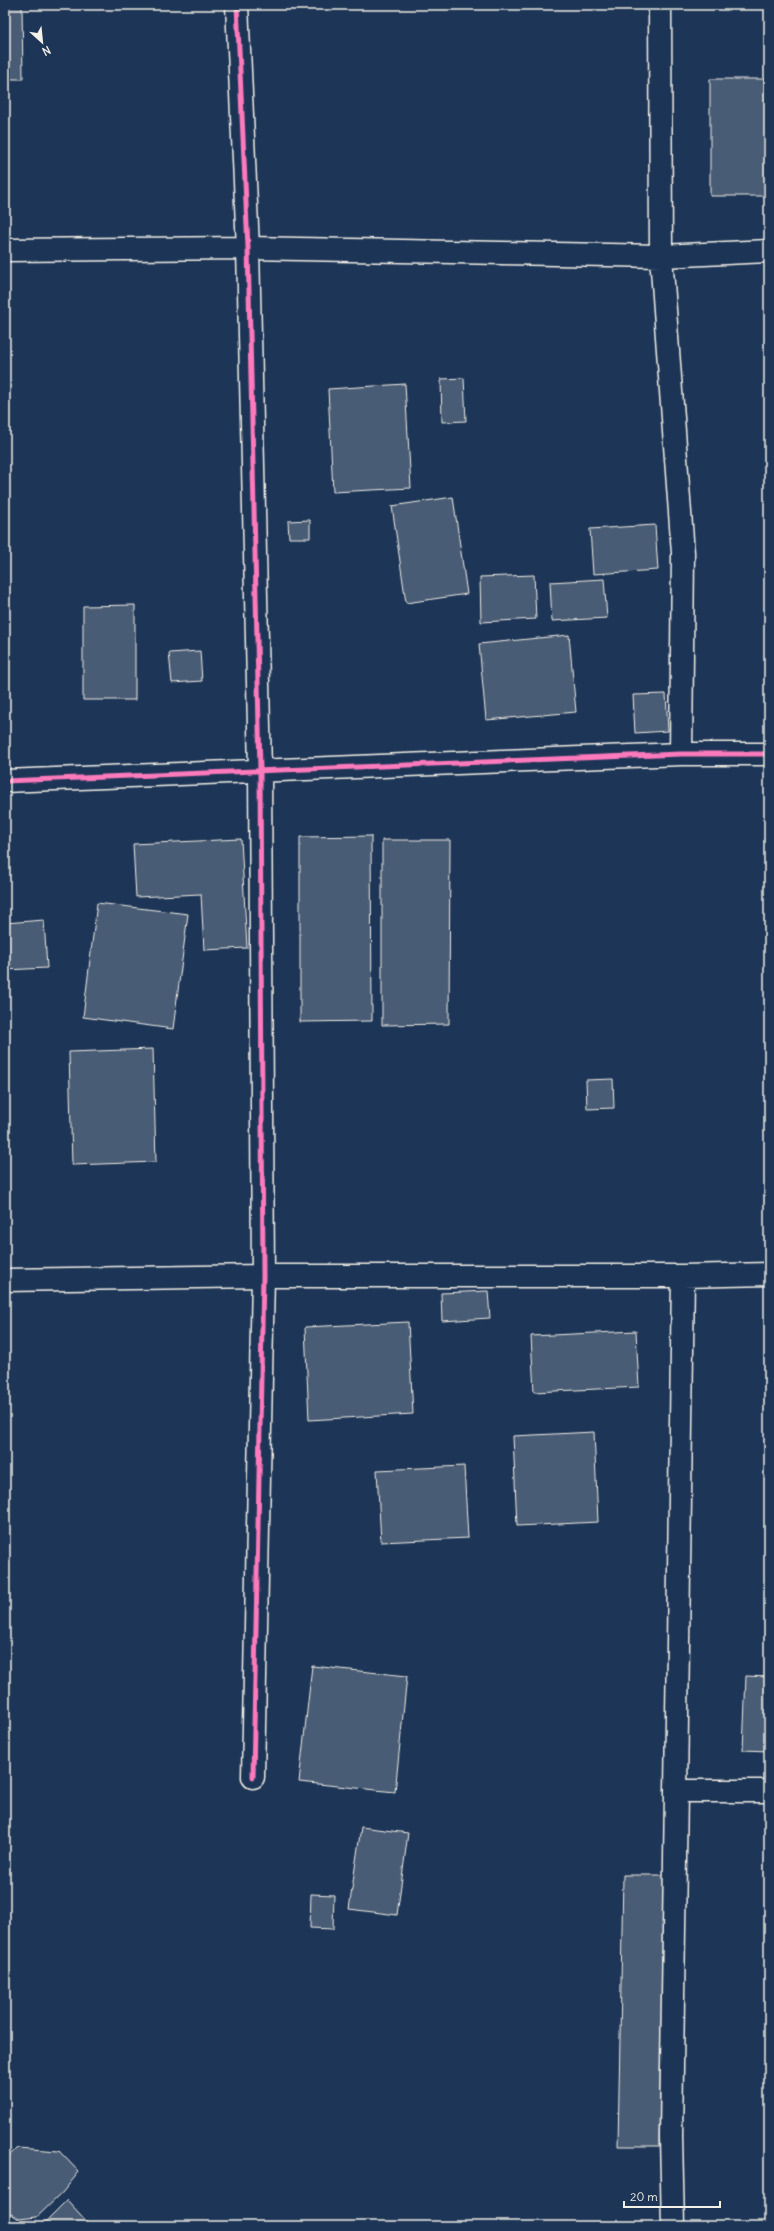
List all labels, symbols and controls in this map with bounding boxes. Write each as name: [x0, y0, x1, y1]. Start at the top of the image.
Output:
north arrow: [22, 22, 62, 62]
text: N: [40, 43, 53, 59]
scale bar: [624, 2183, 720, 2209]
text: 20 m: [630, 2189, 658, 2204]

